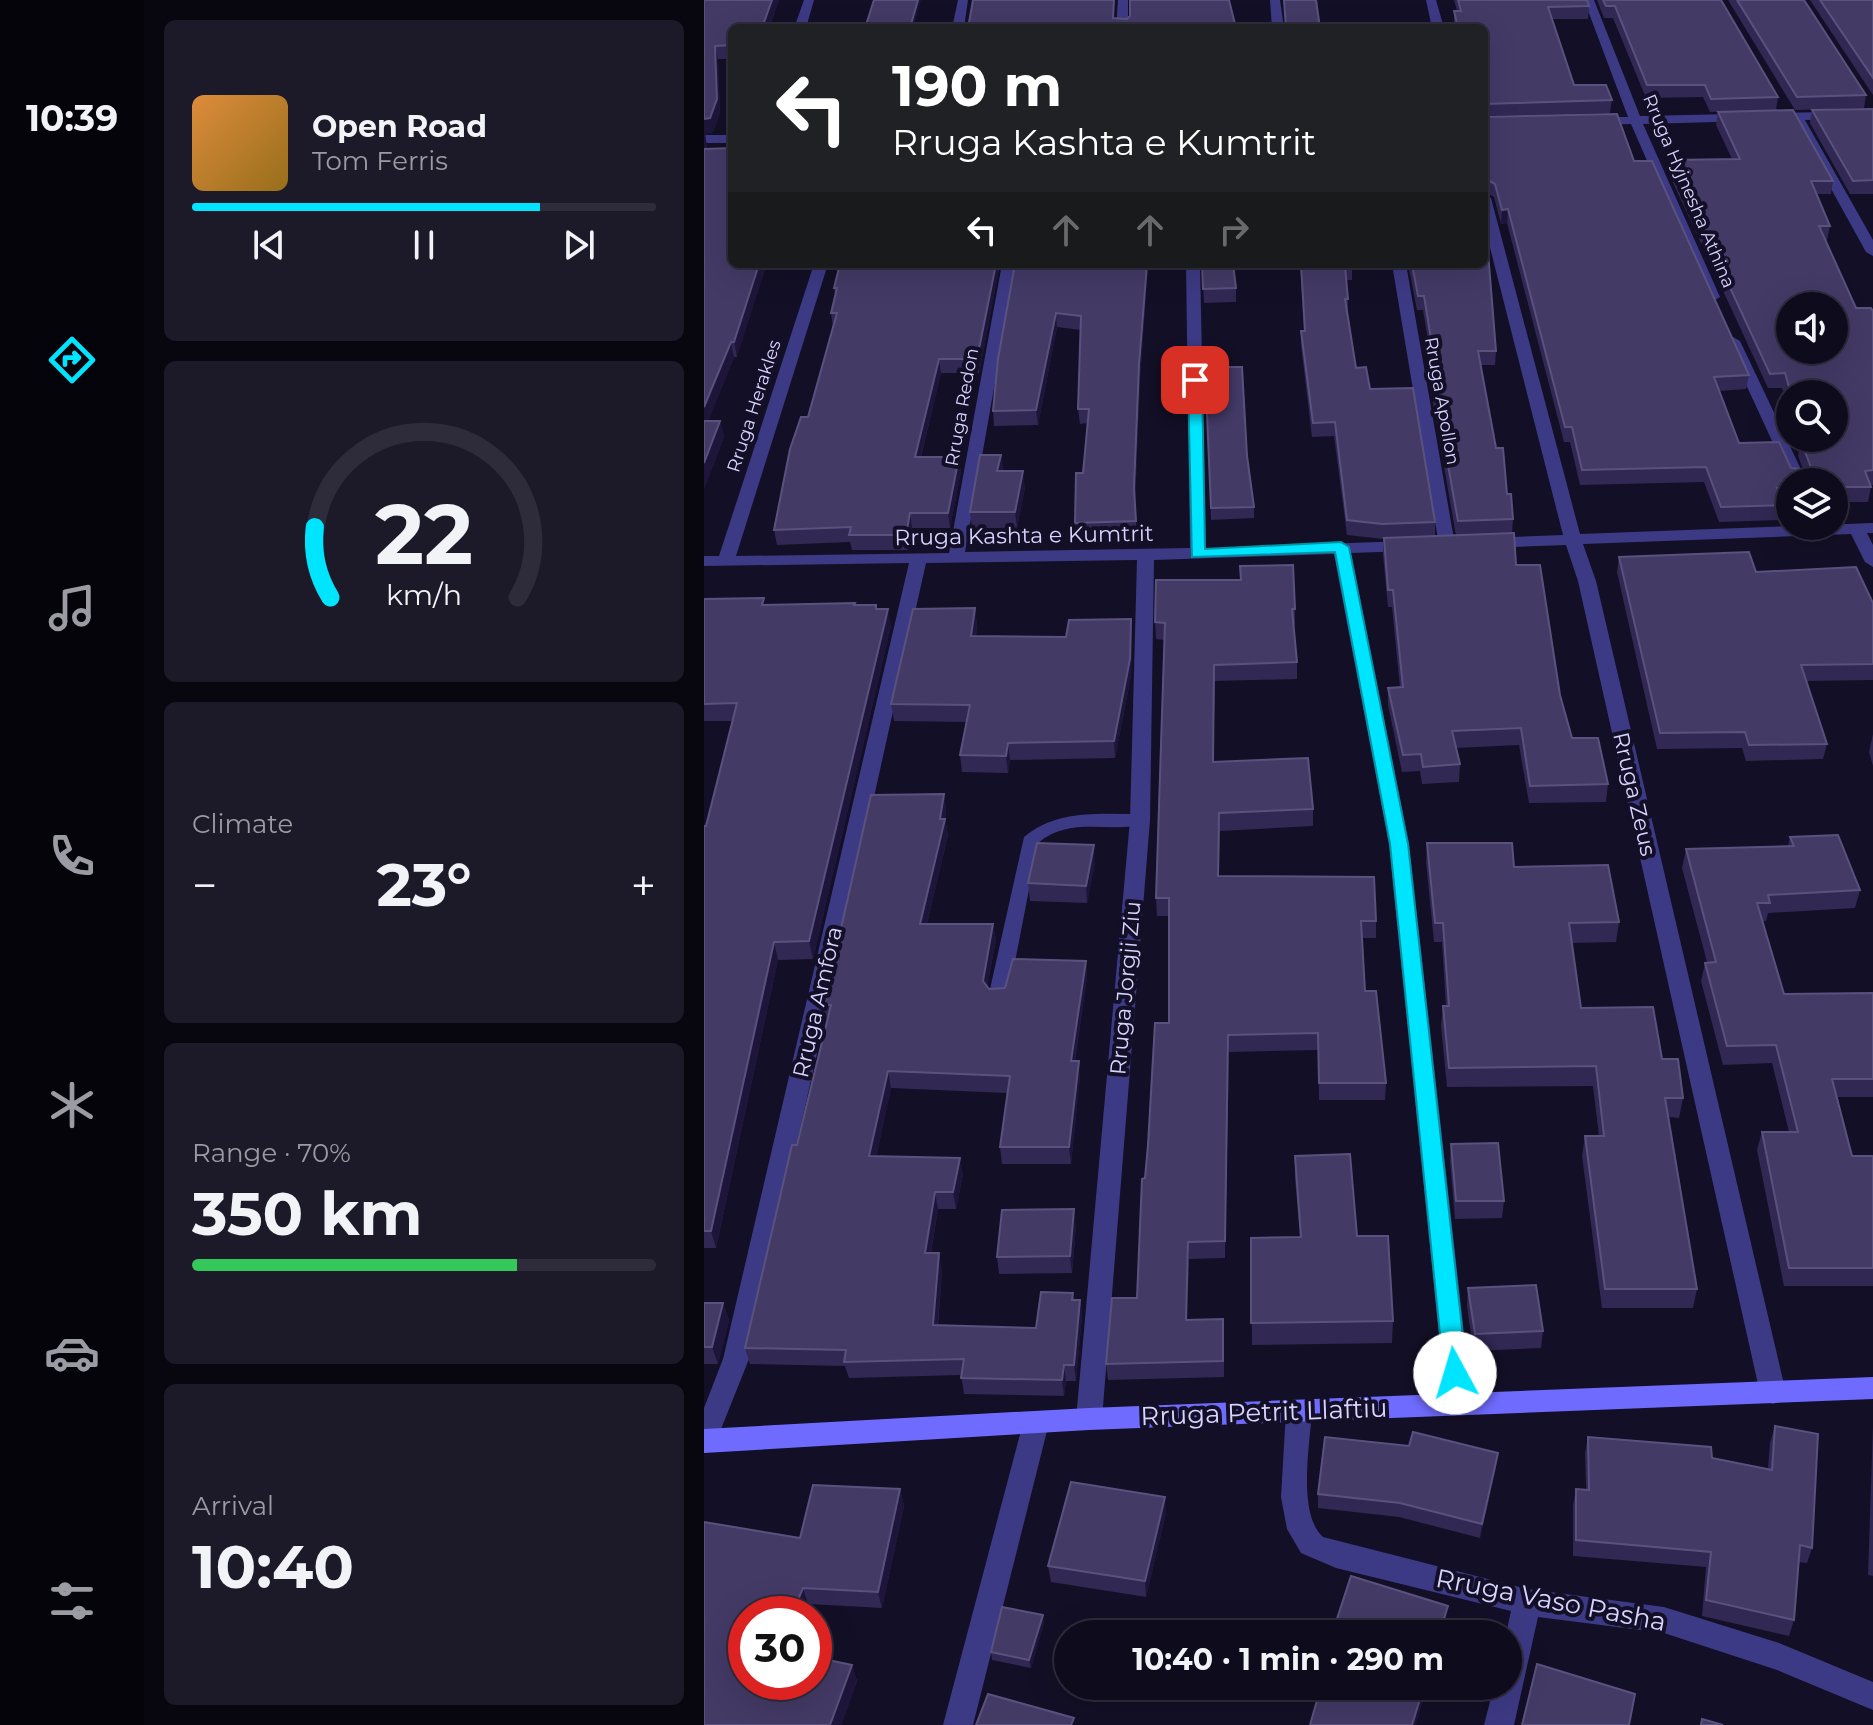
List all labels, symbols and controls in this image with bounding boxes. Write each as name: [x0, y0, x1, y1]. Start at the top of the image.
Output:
text: 190 m: [892, 52, 1062, 120]
icon: left: [760, 56, 864, 160]
street label: Rruga Hyjnesha Athina: [1638, 91, 1740, 291]
text: 10:39: [26, 96, 118, 140]
text: Open Road: [312, 108, 487, 145]
text: Rruga Kashta e Kumtrit: [892, 120, 1316, 164]
text: Tom Ferris: [312, 145, 448, 177]
icon: left: [960, 208, 1004, 252]
icon: ahead: [1044, 208, 1088, 252]
icon: ahead: [1128, 208, 1172, 252]
icon: right: [1212, 208, 1256, 252]
icon: previous: [247, 223, 291, 267]
icon: pause: [402, 223, 446, 267]
icon: next: [557, 223, 601, 267]
map controls: [1776, 292, 1848, 540]
button: sound: [1776, 292, 1848, 364]
icon: directions: [44, 332, 100, 388]
street label: Rruga Apollon: [1420, 335, 1464, 467]
street label: Rruga Herakles: [722, 337, 786, 475]
street label: Rruga Redon: [941, 346, 983, 468]
pin: [1161, 346, 1229, 414]
icon: arrive: [1173, 358, 1217, 402]
button: search: [1776, 380, 1848, 452]
button: layers: [1776, 468, 1848, 540]
text: 22: [375, 482, 473, 584]
street label: Rruga Kashta e Kumtrit: [894, 520, 1154, 551]
text: km/h: [386, 577, 462, 612]
icon: music: [44, 580, 100, 636]
street label: Rruga Zeus: [1607, 730, 1662, 859]
text: Climate: [192, 808, 293, 840]
icon: phone: [44, 828, 100, 884]
text: 23°: [376, 848, 472, 921]
text: −: [192, 858, 217, 912]
text: +: [631, 858, 656, 912]
street label: Rruga Jorgji Ziu: [1104, 900, 1147, 1076]
street label: Rruga Amfora: [787, 924, 848, 1080]
icon: climate: [44, 1077, 100, 1133]
text: Range · 70%: [192, 1137, 351, 1169]
text: 350 km: [192, 1177, 422, 1250]
icon: car: [44, 1325, 100, 1381]
position arrow: [1413, 1331, 1497, 1415]
street label: Rruga Petrit Llaftiu: [1140, 1392, 1388, 1432]
text: Arrival: [192, 1490, 274, 1522]
text: 10:40: [192, 1530, 354, 1603]
street label: Rruga Vaso Pasha: [1433, 1562, 1669, 1638]
icon: filters: [44, 1573, 100, 1629]
speed limit sign: 30: [728, 1596, 832, 1700]
text: 10:40 · 1 min · 290 m: [1132, 1641, 1444, 1678]

